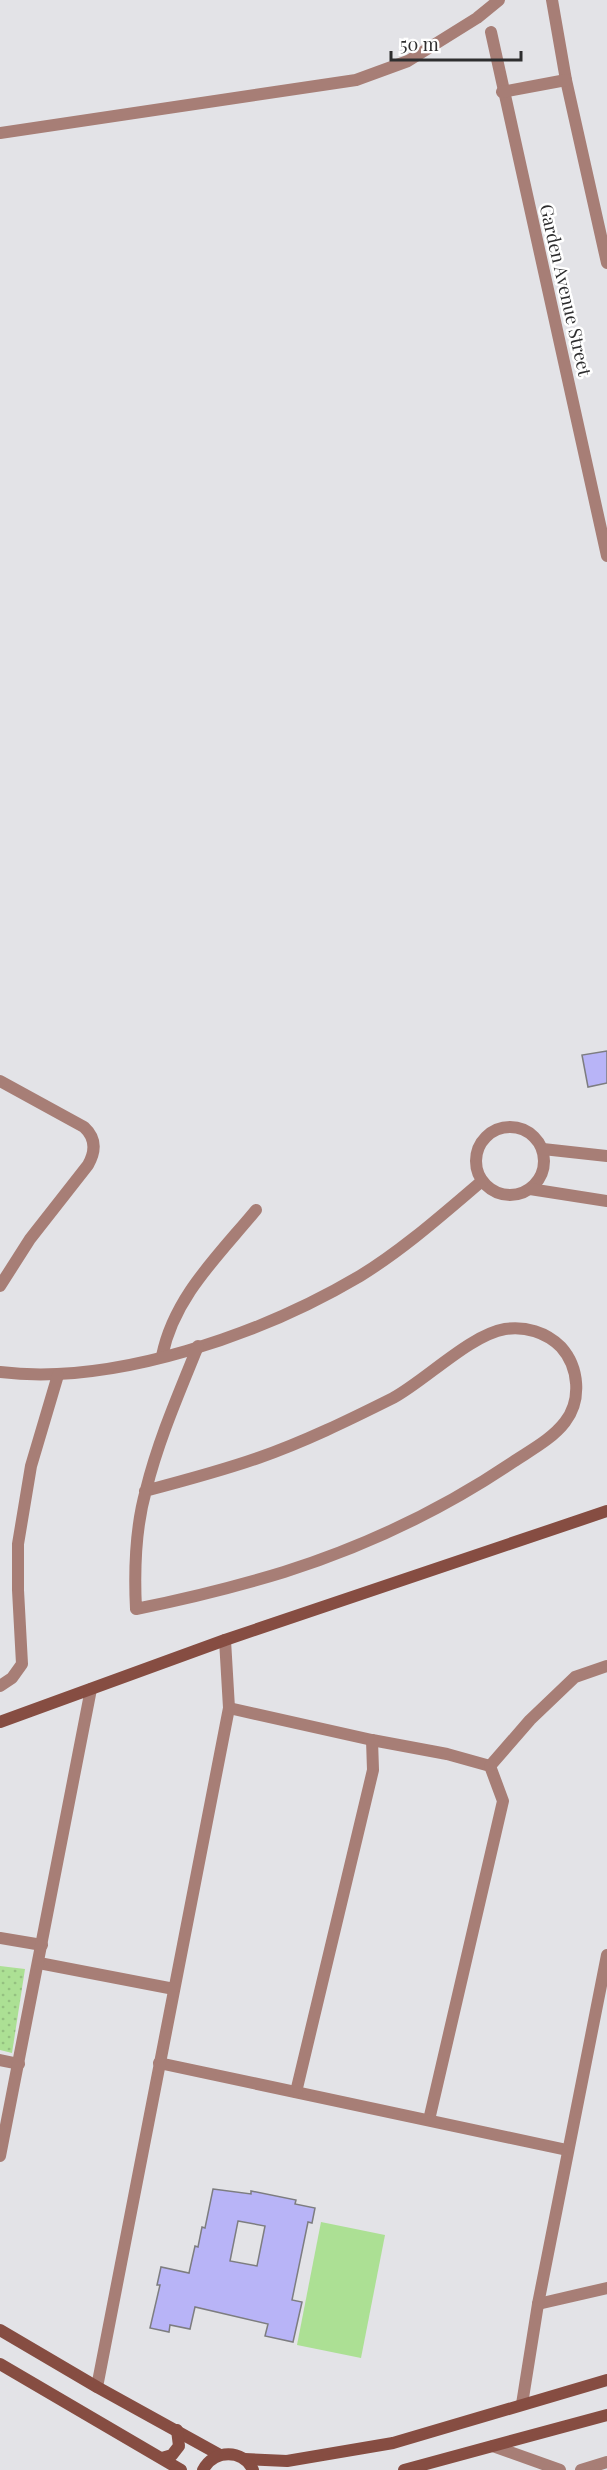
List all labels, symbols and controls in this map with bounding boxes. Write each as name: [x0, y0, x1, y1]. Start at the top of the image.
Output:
scale bar: [391, 24, 522, 62]
text: 50 m: [400, 32, 439, 56]
street label: Garden Avenue Street: [535, 202, 598, 379]

